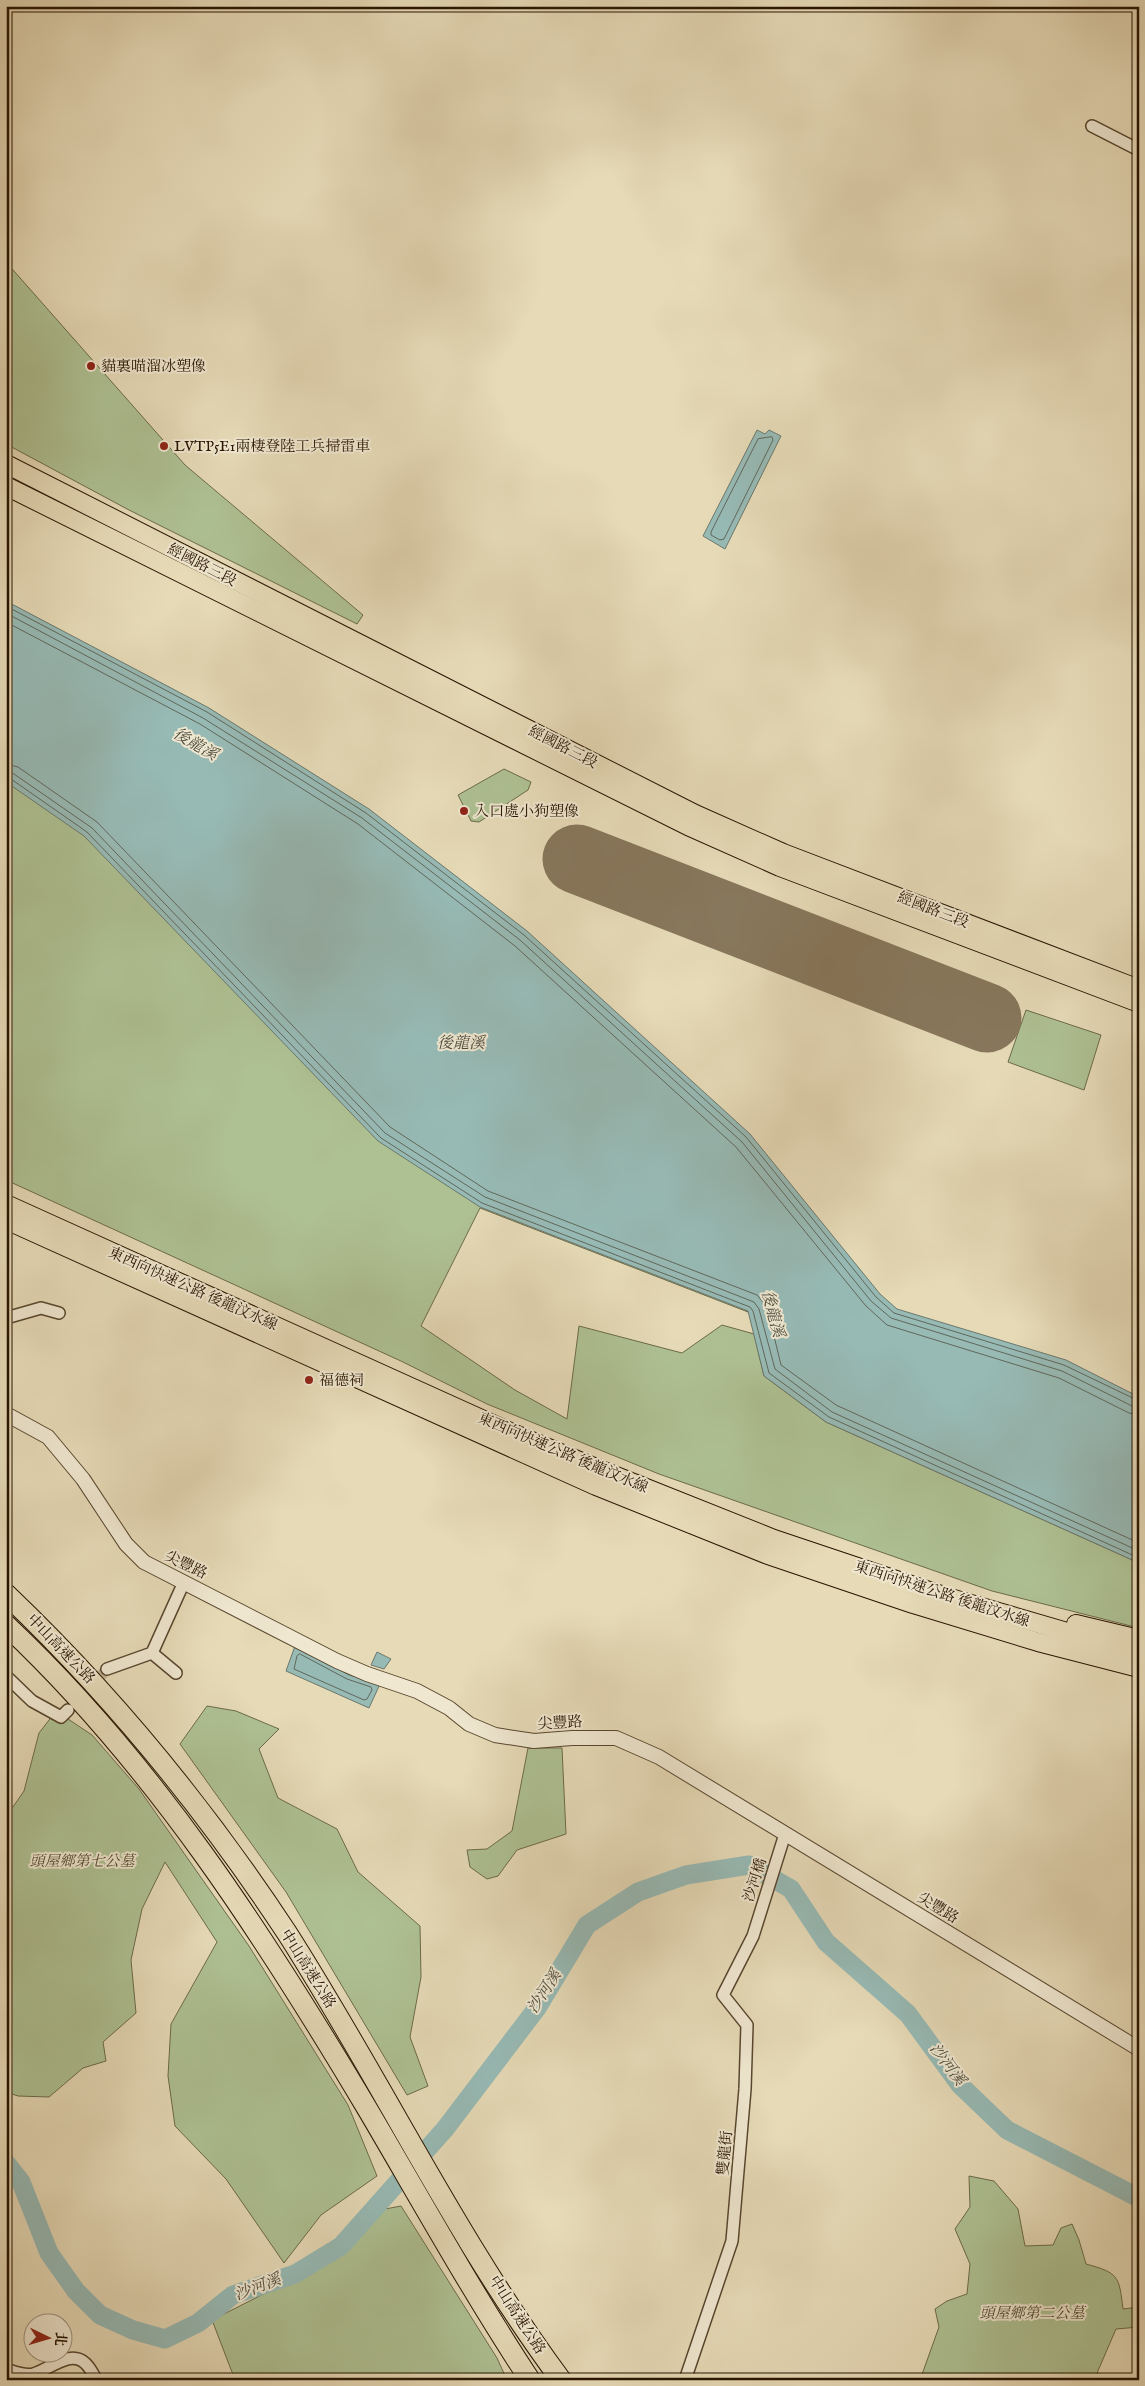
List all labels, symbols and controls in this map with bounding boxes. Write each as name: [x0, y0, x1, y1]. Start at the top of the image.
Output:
place label: 貓裏喵溜冰塑像: [101, 357, 206, 376]
marker: 貓裏喵溜冰塑像: [85, 360, 97, 372]
place label: LVTP5E1兩棲登陸工兵掃雷車: [174, 437, 370, 456]
marker: LVTP5E1兩棲登陸工兵掃雷車: [158, 440, 170, 452]
street label: 經國路三段: [164, 540, 240, 590]
street label: 經國路三段: [525, 722, 601, 772]
water label: 後龍溪: [169, 724, 223, 767]
place label: 入口處小狗塑像: [474, 802, 579, 821]
marker: 入口處小狗塑像: [458, 805, 470, 817]
street label: 經國路三段: [895, 888, 971, 932]
water label: 後龍溪: [437, 1034, 487, 1054]
street label: 東西向快速公路 後龍汶水線: [105, 1243, 281, 1335]
water label: 後龍溪: [756, 1288, 788, 1342]
place label: 福德祠: [319, 1371, 364, 1390]
marker: 福德祠: [303, 1374, 315, 1386]
street label: 東西向快速公路 後龍汶水線: [475, 1408, 651, 1498]
street label: 尖豐路: [162, 1547, 210, 1583]
street label: 東西向快速公路 後龍汶水線: [852, 1557, 1032, 1631]
street label: 中山高速公路: [23, 1610, 99, 1688]
street label: 尖豐路: [537, 1712, 583, 1734]
park label: 頭屋鄉第七公墓: [29, 1852, 137, 1871]
street label: 沙河橋: [739, 1856, 771, 1904]
street label: 尖豐路: [914, 1888, 962, 1928]
street label: 中山高速公路: [276, 1926, 340, 2012]
water label: 沙河溪: [524, 1965, 568, 2018]
water label: 沙河溪: [925, 2040, 971, 2092]
street label: 雙龍街: [714, 2130, 736, 2176]
water label: 沙河溪: [232, 2269, 286, 2306]
street label: 中山高速公路: [485, 2272, 549, 2358]
park label: 頭屋鄉第二公墓: [979, 2304, 1087, 2323]
north arrow: [22, 2314, 72, 2364]
text: 北: [50, 2331, 70, 2347]

